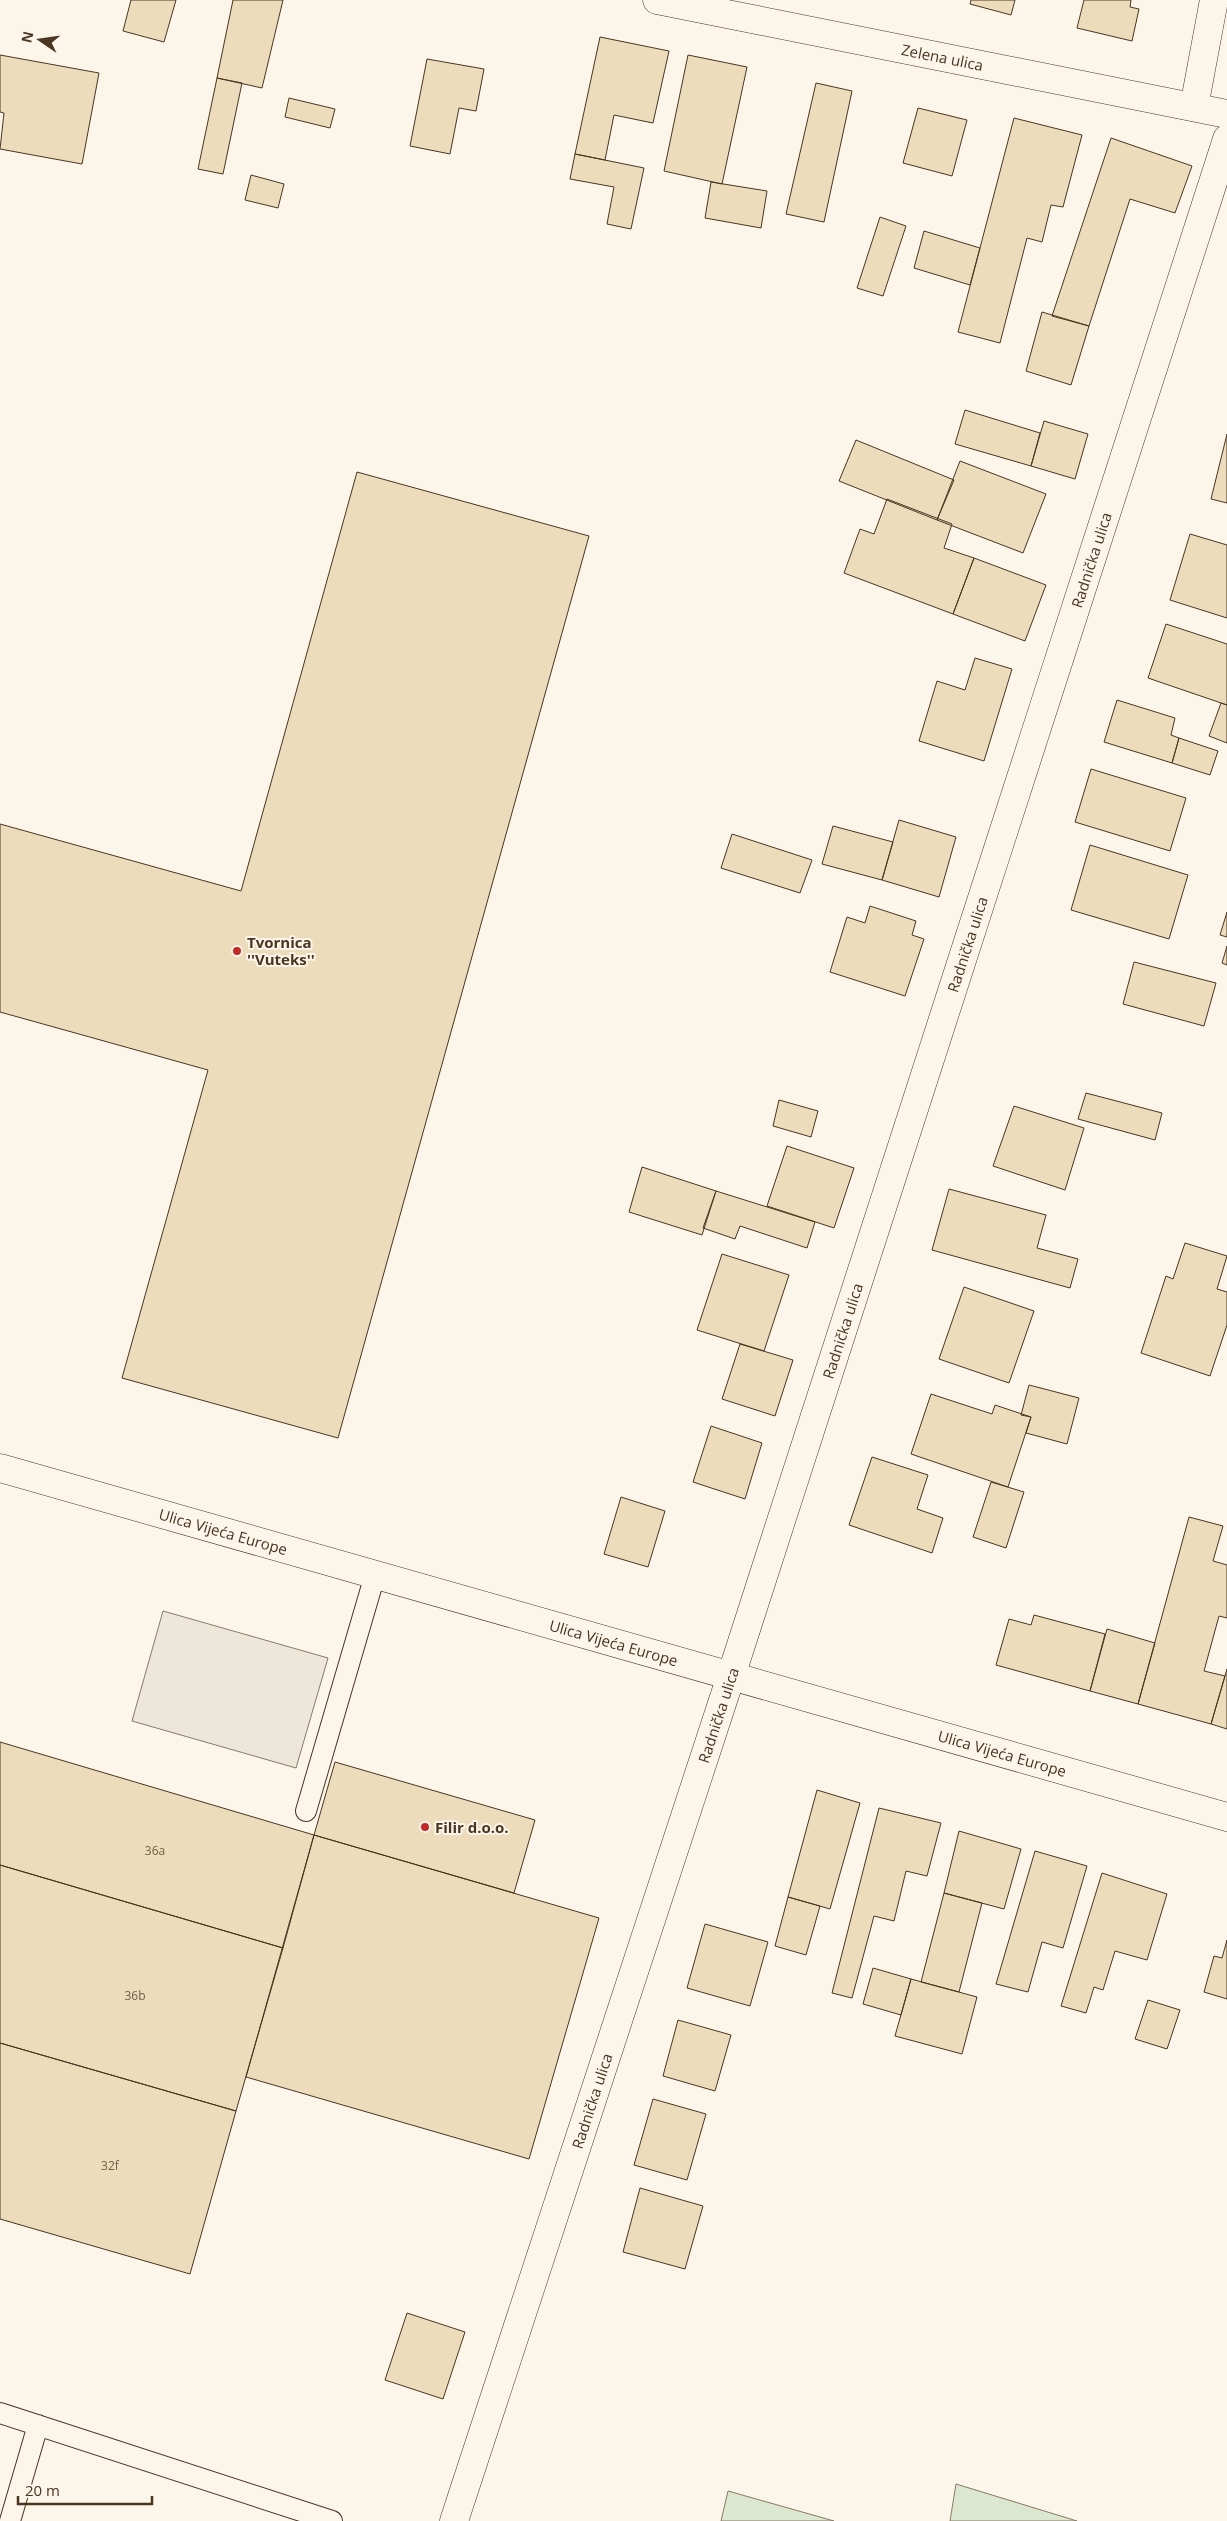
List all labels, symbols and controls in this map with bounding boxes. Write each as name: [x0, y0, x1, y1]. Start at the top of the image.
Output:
north arrow: [15, 15, 65, 65]
text: N: [16, 29, 37, 45]
street label: Zelena ulica: [900, 39, 985, 75]
street label: Radnička ulica: [1066, 510, 1116, 610]
street label: Radnička ulica: [942, 894, 992, 995]
place label: Tvornica ''Vuteks'': [247, 932, 315, 969]
marker: Tvornica ''Vuteks'': [231, 945, 243, 957]
street label: Radnička ulica: [818, 1280, 867, 1381]
street label: Ulica Vijeća Europe: [157, 1504, 290, 1559]
street label: Ulica Vijeća Europe: [547, 1615, 680, 1670]
street label: Radnička ulica: [693, 1665, 743, 1766]
street label: Ulica Vijeća Europe: [936, 1725, 1069, 1781]
place label: Filir d.o.o.: [435, 1817, 509, 1837]
marker: Filir d.o.o.: [419, 1821, 431, 1833]
house number: 36a: [145, 1842, 165, 1859]
house number: 36b: [124, 1987, 146, 2004]
street label: Radnička ulica: [567, 2051, 617, 2151]
house number: 32f: [101, 2157, 120, 2174]
scale bar: [18, 2474, 151, 2506]
text: 20 m: [25, 2480, 60, 2500]

